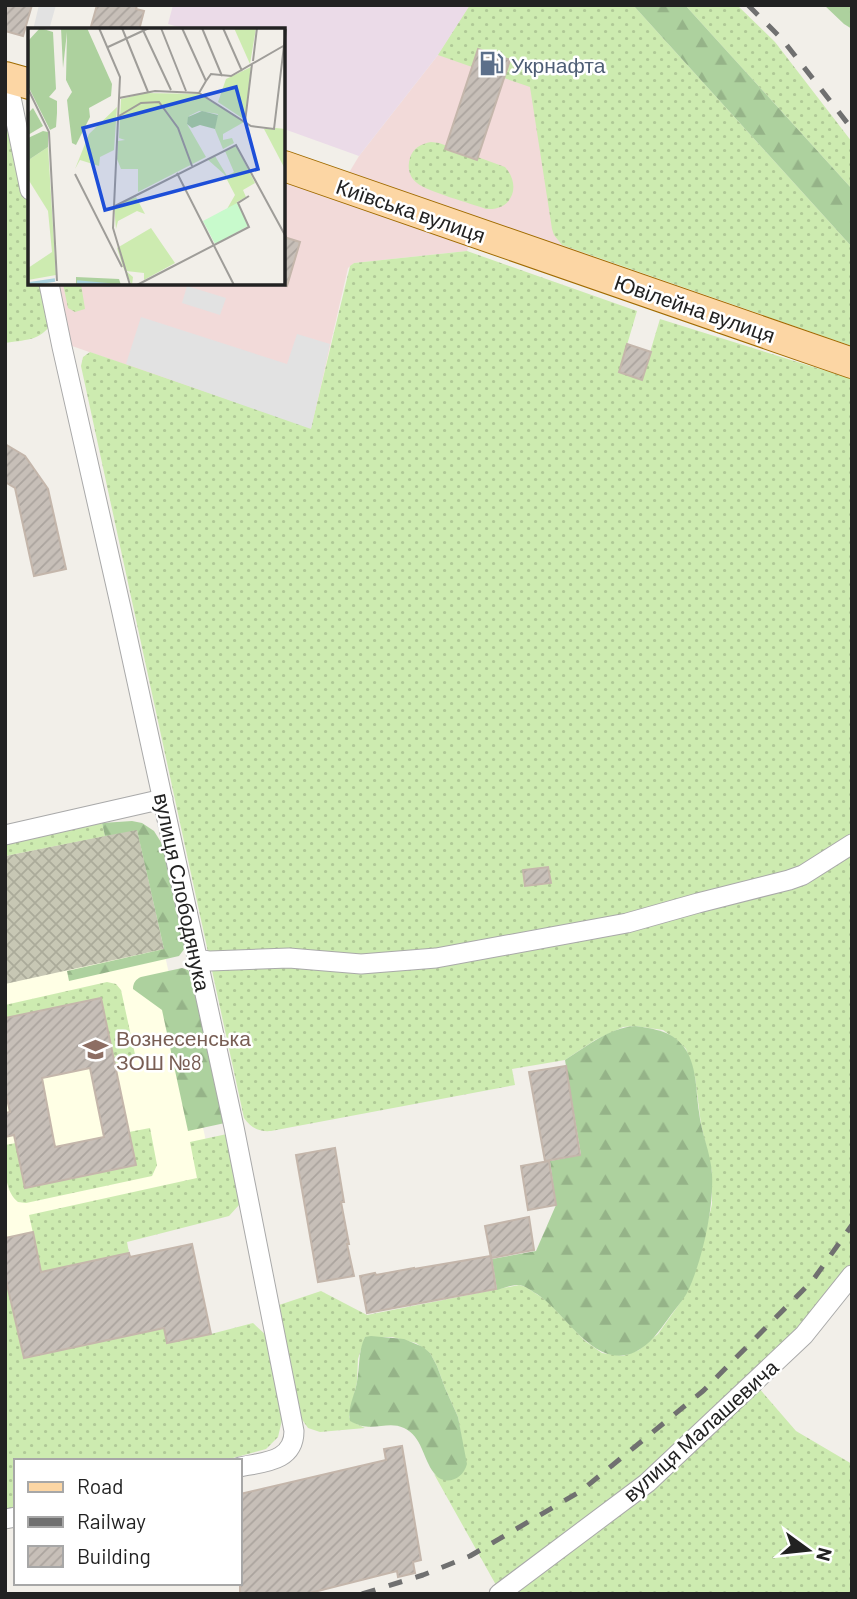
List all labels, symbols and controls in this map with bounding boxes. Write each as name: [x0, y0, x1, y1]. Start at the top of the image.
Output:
inset map: [28, 28, 285, 285]
fuel station icon: Укрнафта: [477, 50, 505, 78]
place label: Укрнафта: [511, 52, 606, 77]
street label: Київська вулиця: [333, 173, 489, 247]
street label: Ювілейна вулиця: [611, 269, 779, 347]
street label: вулиця Слободянука: [150, 791, 216, 994]
place label: Вознесенська ЗОШ №8: [116, 1025, 251, 1074]
school or university icon: Вознесенська ЗОШ №8: [82, 1035, 110, 1063]
street label: вулиця Малашевича: [617, 1354, 783, 1506]
legend: [14, 1459, 242, 1585]
text: Road: [77, 1473, 123, 1498]
text: Railway: [77, 1508, 146, 1533]
north arrow: [773, 1515, 843, 1585]
text: Building: [77, 1543, 151, 1568]
text: N: [812, 1545, 838, 1564]

